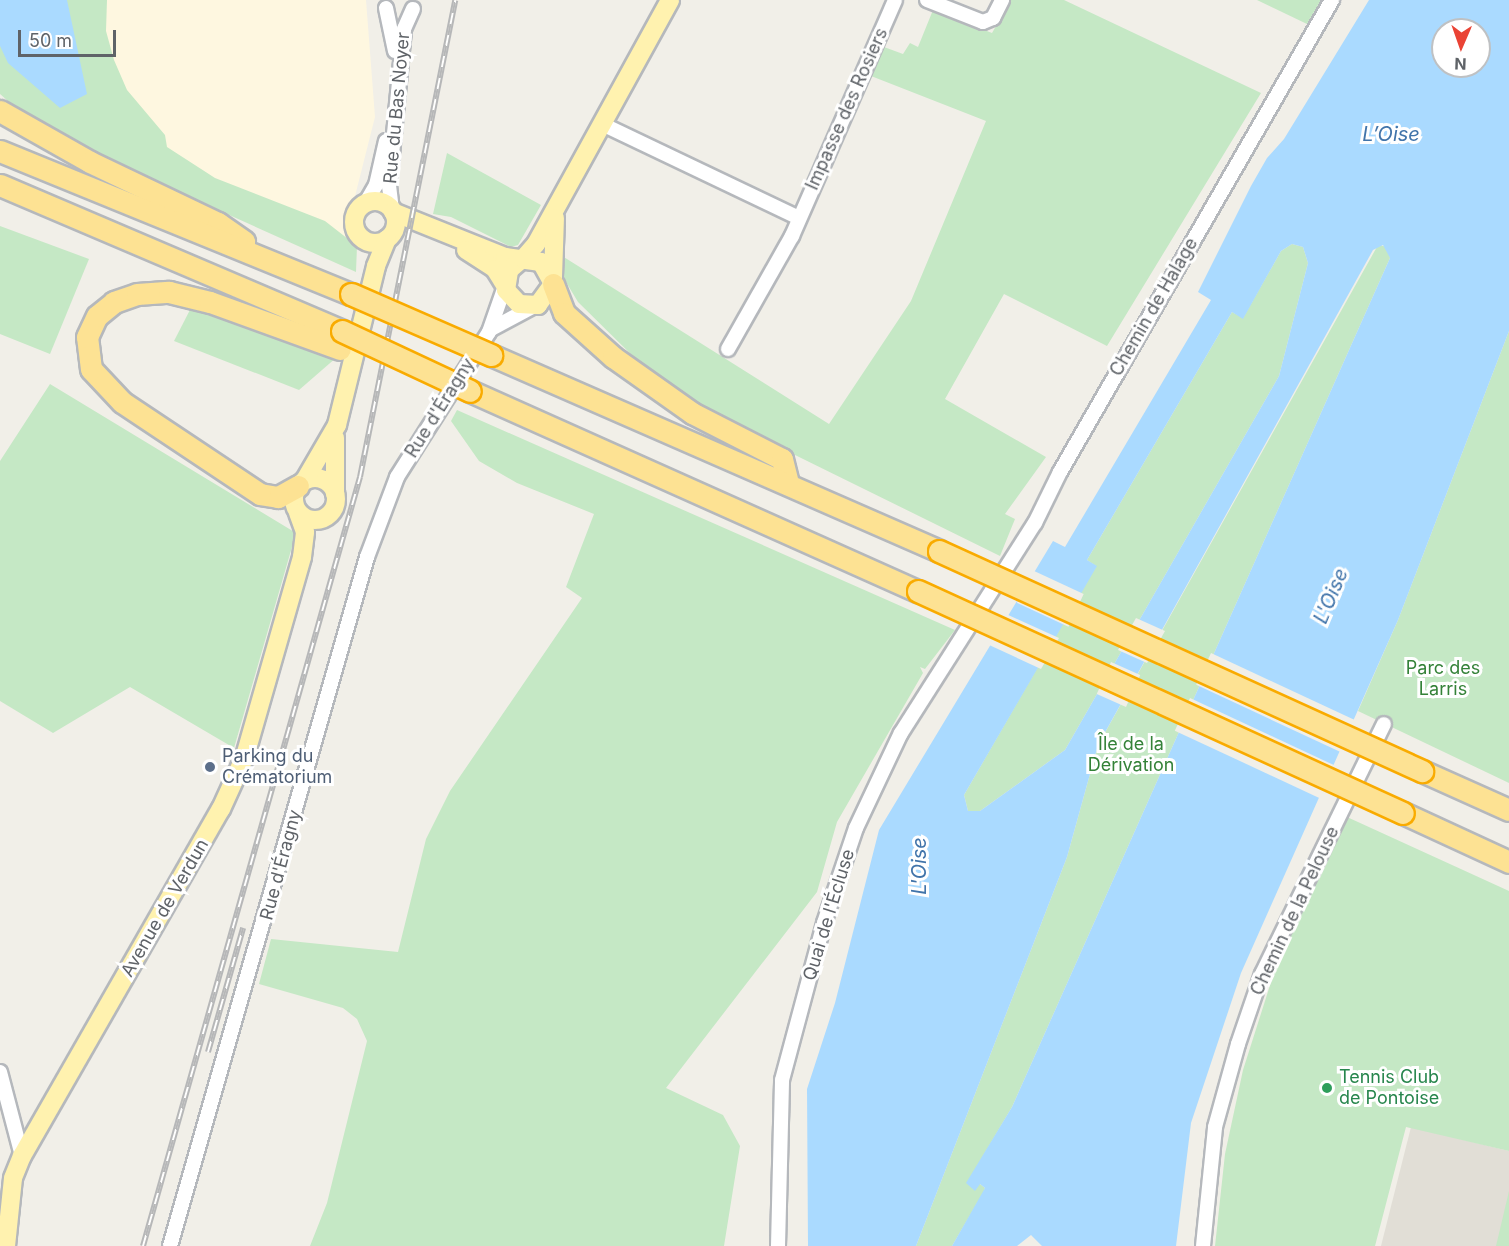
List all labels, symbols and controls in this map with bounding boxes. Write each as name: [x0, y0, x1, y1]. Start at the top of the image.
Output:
scale bar: [21, 18, 118, 56]
north arrow: [1431, 18, 1491, 78]
street label: Impasse des Rosiers: [801, 25, 893, 193]
text: 50 m: [29, 30, 72, 51]
street label: Rue du Bas Noyer: [380, 31, 414, 185]
text: N: [1454, 54, 1467, 74]
water label: L’Oise: [1362, 122, 1420, 146]
street label: Chemin de Halage: [1106, 234, 1202, 380]
street label: Rue d'Éragny: [401, 354, 479, 462]
water label: L'Oise: [1309, 565, 1353, 627]
park label: Parc des Larris: [1406, 658, 1480, 700]
park label: Île de la Dérivation: [1088, 734, 1174, 777]
place label: Parking du Crématorium: [222, 746, 332, 789]
marker: Parking du Crématorium: [203, 760, 217, 774]
street label: Rue d'Éragny: [256, 807, 306, 923]
street label: Chemin de la Pelouse: [1246, 823, 1344, 999]
street label: Avenue de Verdun: [117, 835, 213, 981]
water label: L'Oise: [907, 837, 931, 895]
street label: Quai de l'Écluse: [799, 847, 859, 983]
place label: Tennis Club de Pontoise: [1339, 1067, 1439, 1110]
marker: Tennis Club de Pontoise: [1320, 1081, 1334, 1095]

